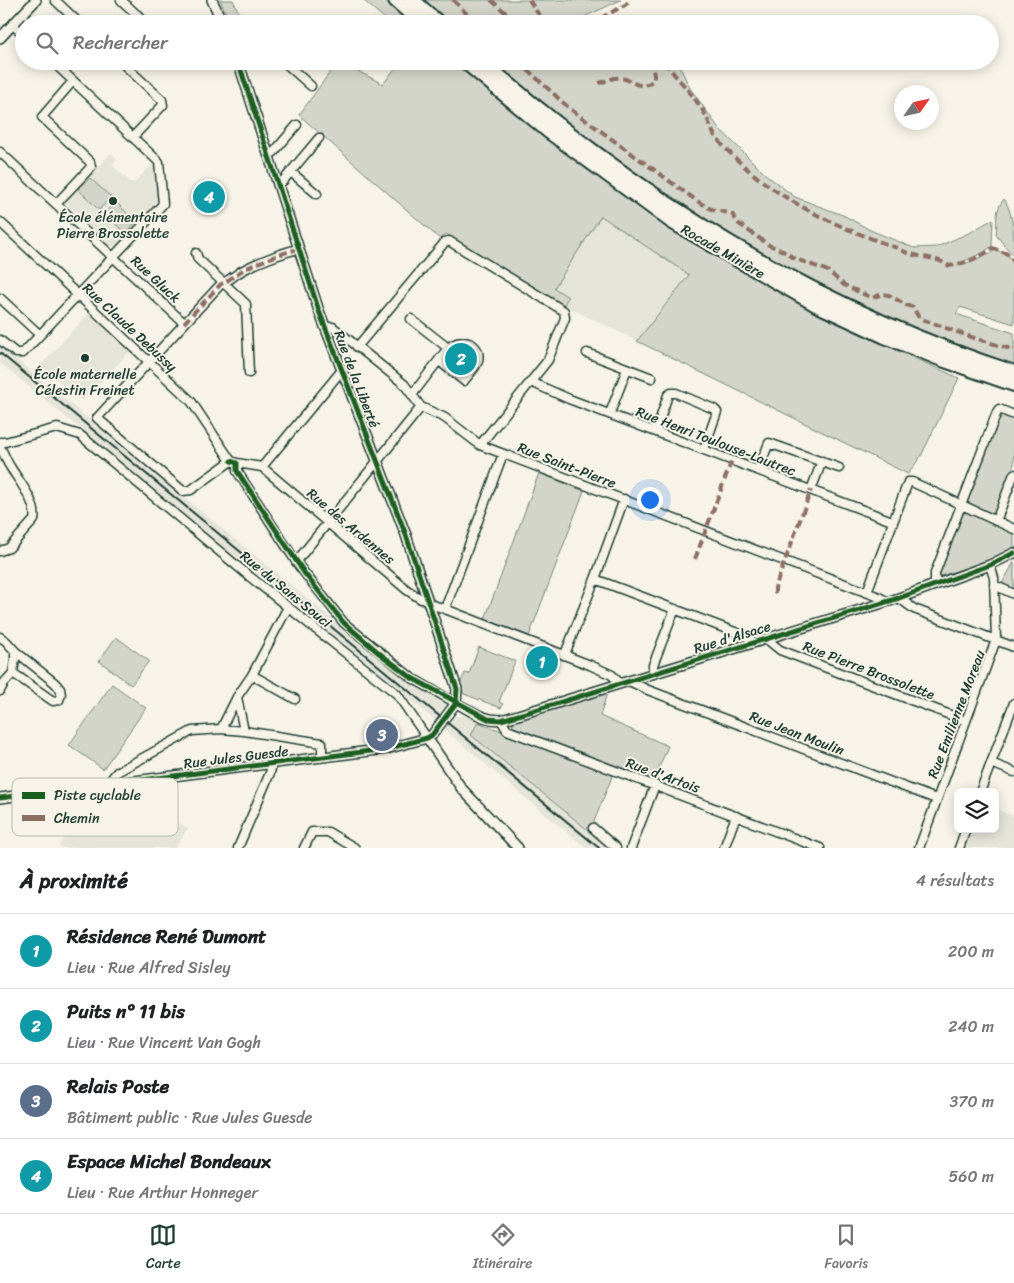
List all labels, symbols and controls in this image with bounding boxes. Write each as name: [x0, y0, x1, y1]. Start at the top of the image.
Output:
search box: [15, 15, 999, 70]
text: Rechercher: [73, 26, 168, 59]
icon: search: [33, 29, 61, 57]
north arrow: [894, 85, 939, 130]
pin: 4: [193, 178, 225, 216]
marker: École élémentaire Pierre Brossolette: [107, 195, 119, 207]
place label: École élémentaire Pierre Brossolette: [57, 205, 169, 246]
street label: Rocade Minière: [676, 217, 770, 286]
street label: Rue Gluck: [125, 249, 187, 309]
street label: Rue Claude Debussy: [76, 276, 184, 379]
street label: Rue de la Liberté: [326, 327, 387, 432]
pin: 2: [445, 340, 477, 378]
marker: École maternelle Célestin Freinet: [79, 352, 91, 364]
place label: École maternelle Célestin Freinet: [33, 362, 137, 403]
street label: Rue Henri Toulouse-Lautrec: [632, 399, 799, 484]
street label: Rue Saint-Pierre: [514, 435, 620, 496]
street label: Rue des Ardennes: [301, 482, 401, 571]
your location: [637, 487, 663, 513]
street label: Rue du Sans Souci: [234, 544, 338, 635]
street label: Rue d'Alsace: [690, 614, 774, 661]
street label: Rue Pierre Brossolette: [799, 634, 939, 707]
pin: 1: [526, 643, 558, 681]
street label: Rue Emilienne Moreau: [920, 646, 993, 782]
street label: Rue Jean Moulin: [746, 704, 848, 763]
pin: 3: [366, 716, 398, 754]
street label: Rue Jules Guesde: [182, 739, 290, 776]
street label: Rue d'Artois: [622, 750, 704, 801]
legend: [12, 778, 178, 836]
text: Piste cyclable: [54, 783, 141, 808]
map controls: [954, 788, 999, 833]
button: layers: [954, 788, 999, 833]
text: Chemin: [54, 806, 100, 831]
text: À proximité: [20, 862, 128, 900]
text: 4 résultats: [916, 866, 994, 895]
text: Résidence René Dumont: [67, 920, 266, 953]
text: 1: [33, 937, 39, 966]
text: 200 m: [948, 937, 994, 966]
text: Lieu · Rue Alfred Sisley: [67, 953, 231, 982]
text: Puits n° 11 bis: [67, 995, 185, 1028]
text: 2: [31, 1012, 41, 1041]
text: 240 m: [948, 1012, 994, 1041]
text: Lieu · Rue Vincent Van Gogh: [67, 1028, 261, 1057]
text: Relais Poste: [67, 1070, 169, 1103]
text: 3: [32, 1087, 40, 1116]
text: 370 m: [950, 1087, 994, 1116]
text: Bâtiment public · Rue Jules Guesde: [67, 1103, 313, 1132]
text: Espace Michel Bondeaux: [67, 1145, 271, 1178]
text: 4: [31, 1162, 41, 1191]
text: 560 m: [949, 1162, 994, 1191]
text: Lieu · Rue Arthur Honneger: [67, 1178, 258, 1207]
tab: Carte: [146, 1221, 181, 1276]
tab: Itinéraire: [473, 1221, 533, 1276]
tab: Favoris: [824, 1221, 868, 1276]

